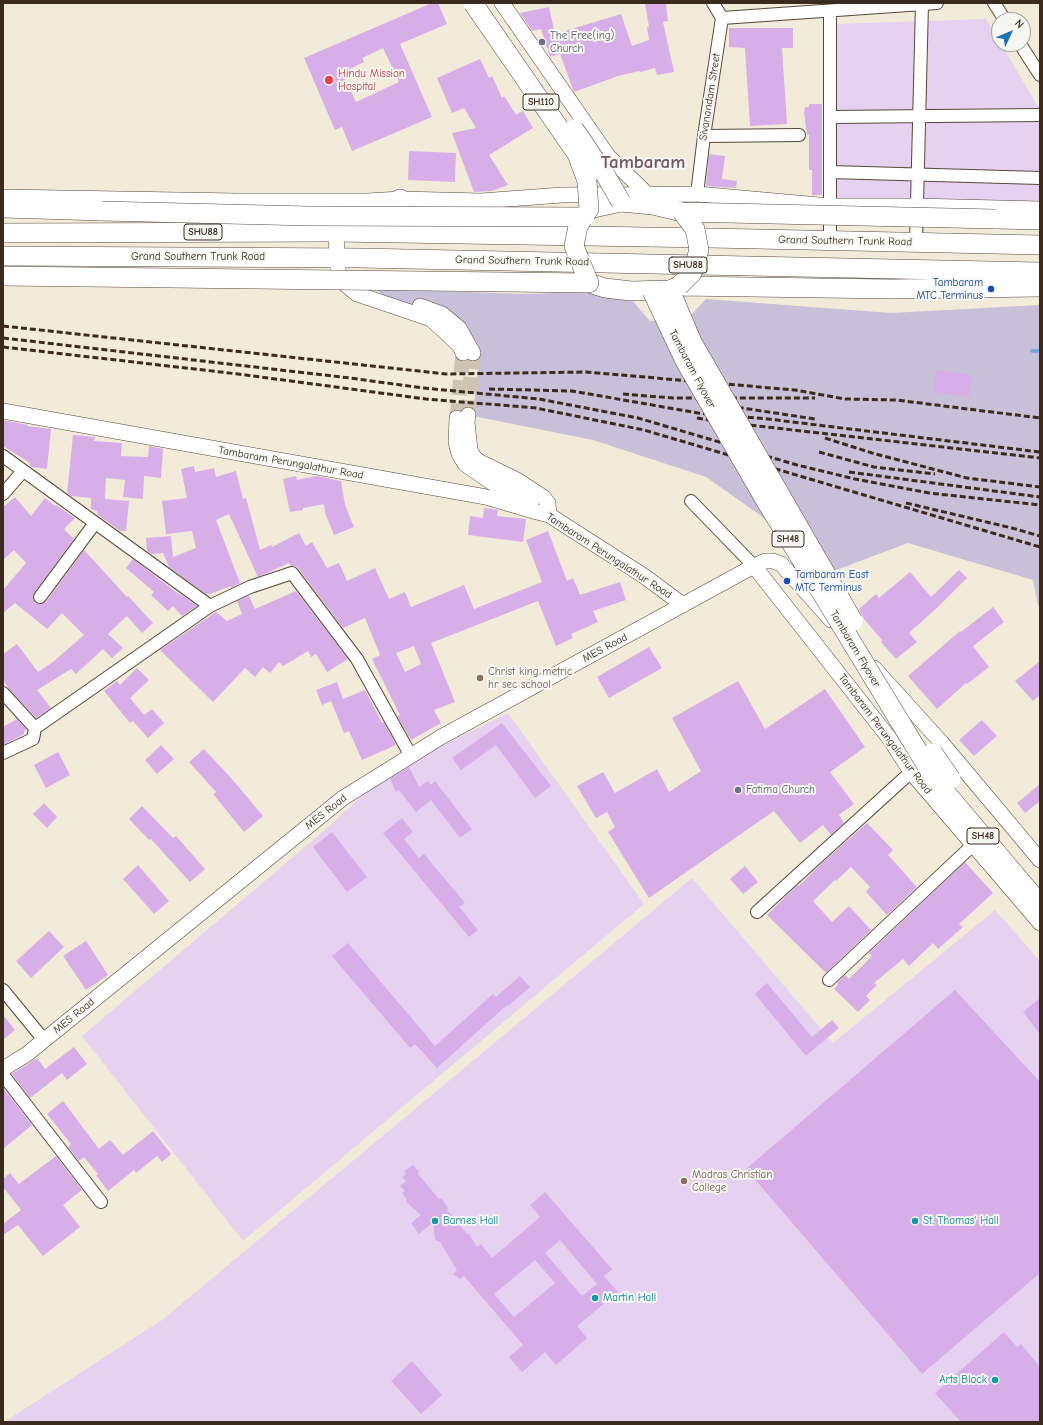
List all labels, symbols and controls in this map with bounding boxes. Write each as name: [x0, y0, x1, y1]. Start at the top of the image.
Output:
north arrow: [991, 12, 1031, 52]
text: N: [1012, 17, 1026, 31]
place label: The Free(ing) Church: [550, 29, 614, 55]
marker: The Free(ing) Church: [537, 37, 547, 47]
street label: Sivanandam Street: [697, 52, 723, 142]
place label: Hindu Mission Hospital: [338, 67, 405, 93]
marker: Hindu Mission Hospital: [323, 74, 335, 86]
road number: SH110: [523, 94, 559, 110]
district label: Tambaram: [601, 152, 685, 174]
road number: SHU88: [184, 224, 222, 240]
street label: Grand Southern Trunk Road: [778, 233, 912, 249]
street label: Grand Southern Trunk Road: [131, 250, 265, 264]
street label: Grand Southern Trunk Road: [455, 253, 589, 269]
road number: SHU88: [669, 257, 707, 273]
place label: Tambaram MTC Terminus: [916, 276, 983, 302]
marker: Tambaram MTC Terminus: [986, 284, 996, 294]
street label: Tambaram Flyover: [666, 327, 718, 411]
street label: Tambaram Perungalathur Road: [217, 444, 365, 482]
street label: Tambaram Perungalathur Road: [544, 510, 674, 602]
road number: SH48: [772, 531, 804, 547]
place label: Tambaram East MTC Terminus: [795, 568, 869, 594]
marker: Tambaram East MTC Terminus: [782, 576, 792, 586]
street label: Tambaram Flyover: [827, 608, 883, 690]
street label: MES Road: [580, 631, 630, 665]
place label: Christ king metric hr sec school: [488, 665, 572, 691]
street label: Tambaram Perungalathur Road: [836, 671, 934, 797]
marker: Christ king metric hr sec school: [475, 673, 485, 683]
place label: Fatima Church: [746, 783, 815, 797]
marker: Fatima Church: [733, 785, 743, 795]
street label: MES Road: [302, 792, 350, 832]
road number: SH48: [967, 828, 999, 844]
street label: MES Road: [51, 995, 97, 1037]
place label: Madras Christian College: [692, 1168, 772, 1194]
marker: Madras Christian College: [679, 1176, 689, 1186]
place label: Barnes Hall: [443, 1214, 498, 1228]
place label: St. Thomas' Hall: [923, 1214, 999, 1228]
marker: Barnes Hall: [430, 1216, 440, 1226]
marker: St. Thomas' Hall: [910, 1216, 920, 1226]
place label: Martin Hall: [603, 1291, 656, 1305]
marker: Martin Hall: [590, 1293, 600, 1303]
place label: Arts Block: [939, 1373, 987, 1387]
marker: Arts Block: [990, 1375, 1000, 1385]

